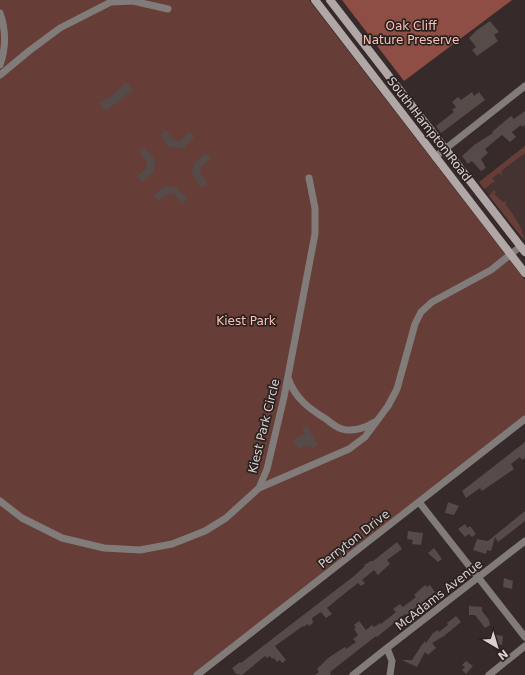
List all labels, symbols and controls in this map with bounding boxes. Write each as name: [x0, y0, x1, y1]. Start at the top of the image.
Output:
park label: Oak Cliff Nature Preserve: [363, 19, 459, 47]
street label: South Hampton Road: [384, 74, 474, 184]
park label: Kiest Park: [216, 314, 276, 328]
street label: Kiest Park Circle: [245, 377, 283, 475]
street label: Perryton Drive: [316, 507, 392, 571]
street label: McAdams Avenue: [393, 557, 485, 633]
north arrow: [477, 627, 517, 667]
text: N: [495, 647, 510, 662]

